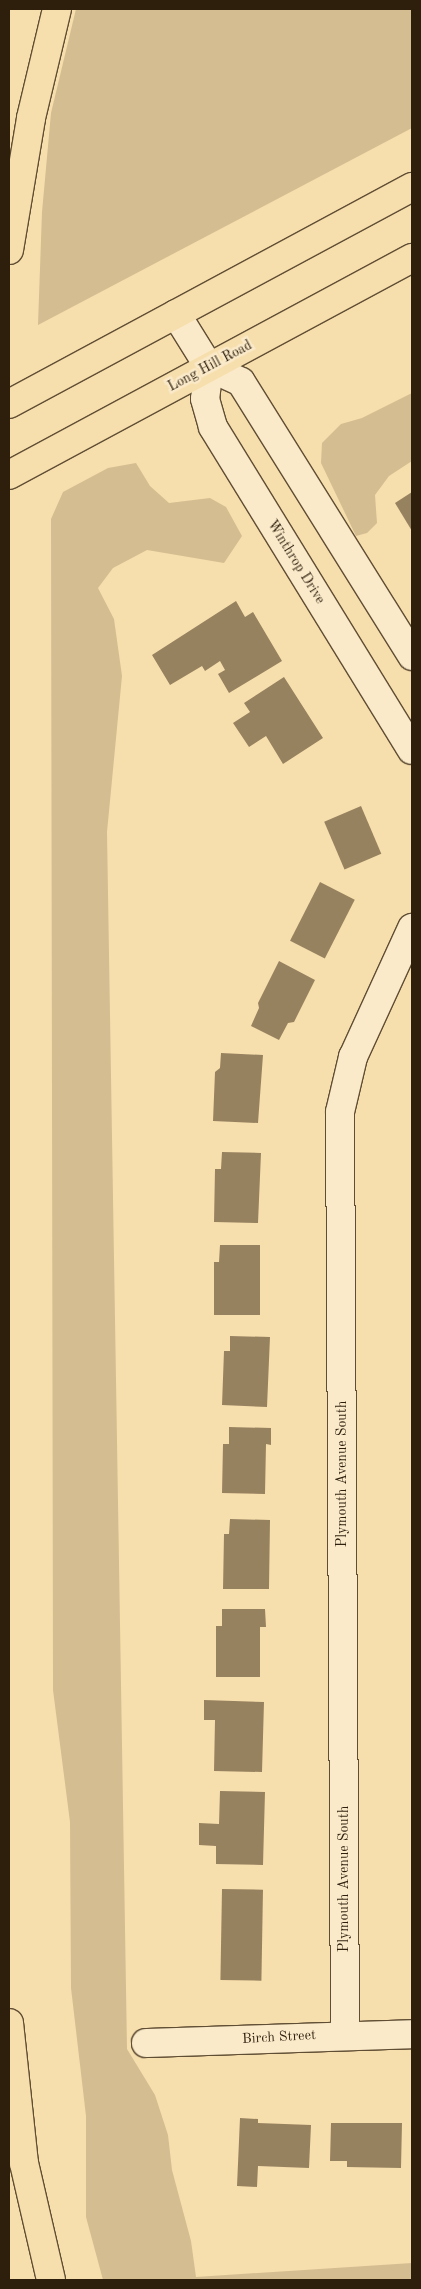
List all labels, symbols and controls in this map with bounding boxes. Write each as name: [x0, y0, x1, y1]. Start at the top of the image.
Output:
street label: Long Hill Road: [165, 337, 255, 395]
street label: Winthrop Drive: [264, 517, 328, 607]
street label: Plymouth Avenue South: [334, 1401, 350, 1547]
street label: Plymouth Avenue South: [336, 1806, 352, 1952]
street label: Birch Street: [242, 2027, 316, 2047]

